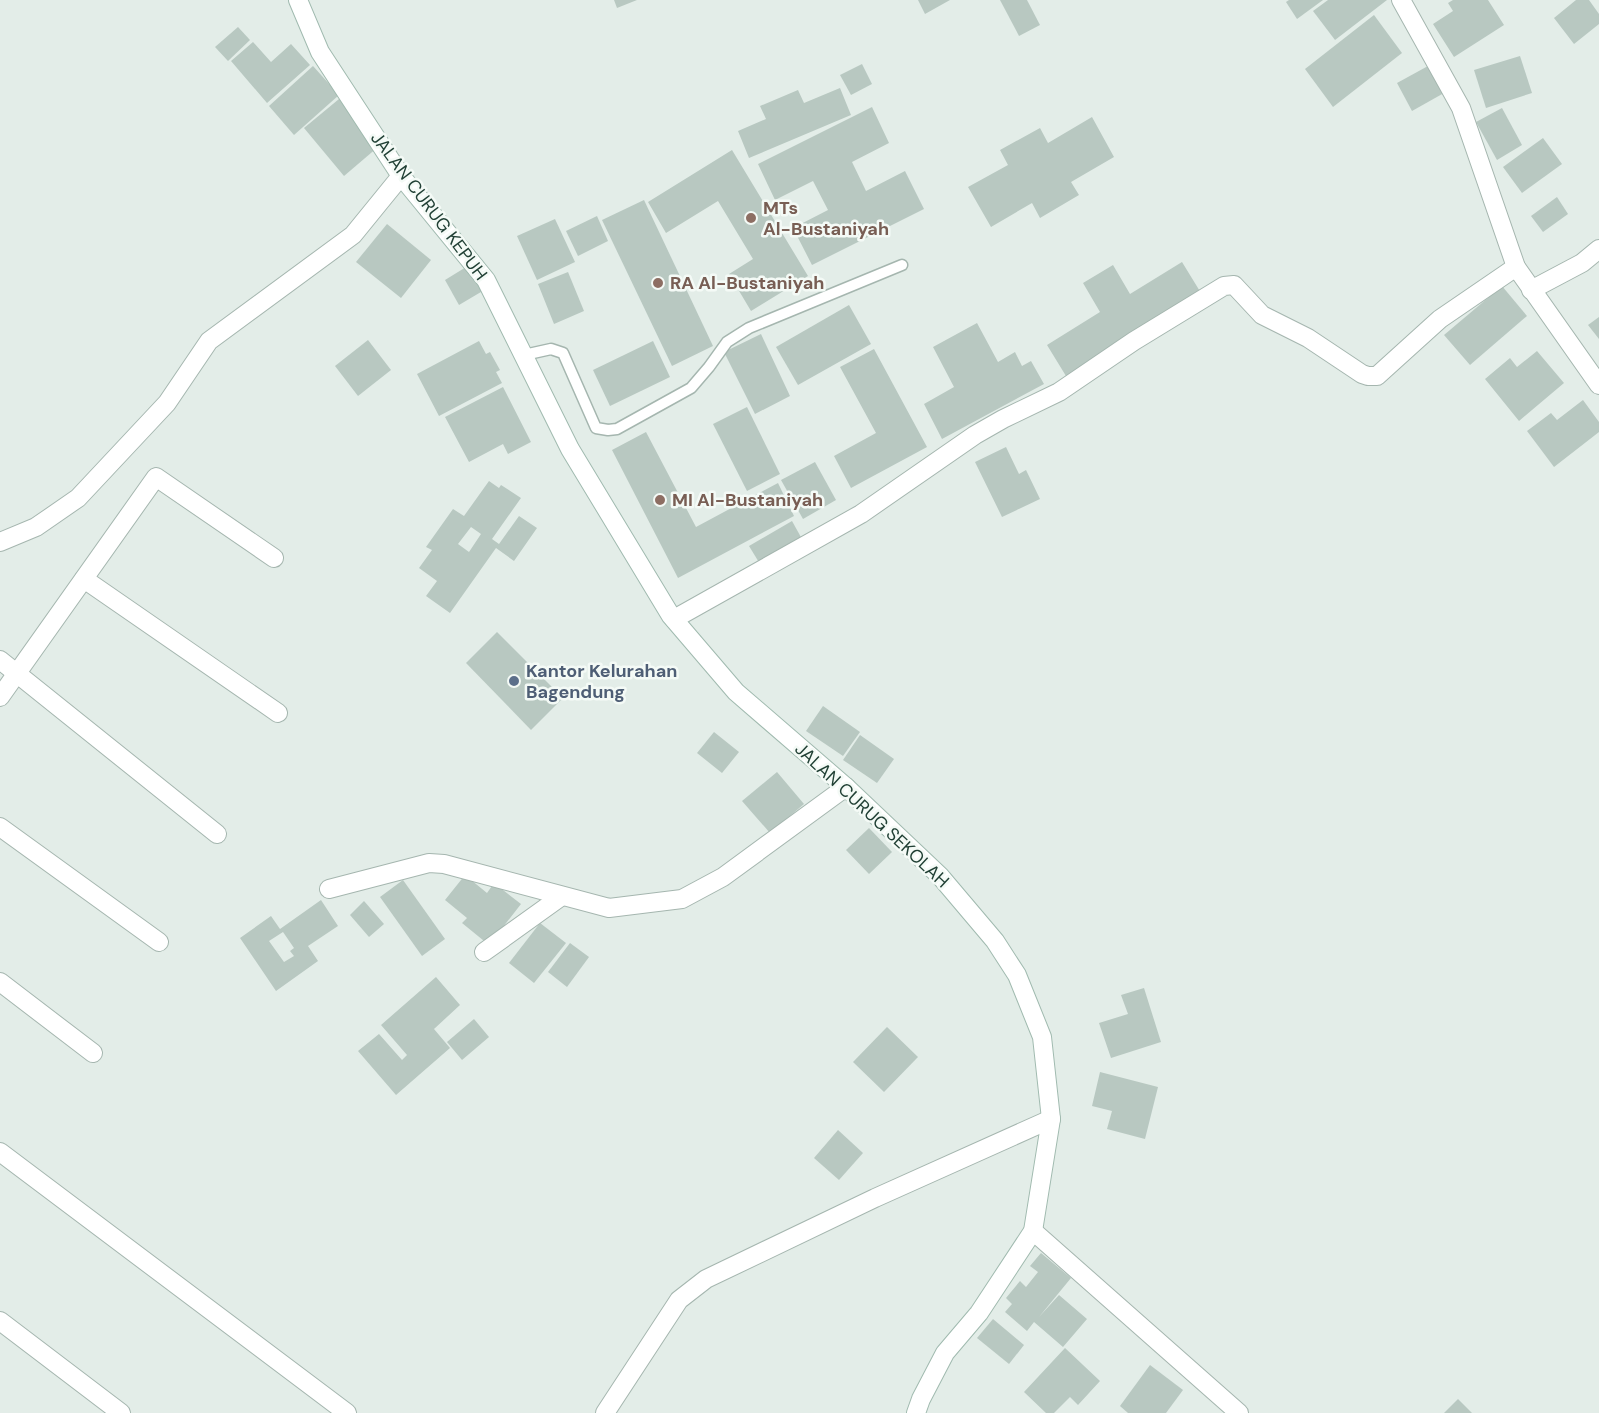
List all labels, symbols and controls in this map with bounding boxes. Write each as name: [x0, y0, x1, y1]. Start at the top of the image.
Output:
street label: JALAN CURUG KEPUH: [365, 127, 493, 285]
place label: MTs Al-Bustaniyah: [763, 196, 889, 241]
marker: MTs Al-Bustaniyah: [744, 211, 758, 225]
place label: RA Al-Bustaniyah: [670, 271, 824, 295]
marker: RA Al-Bustaniyah: [651, 276, 665, 290]
place label: MI Al-Bustaniyah: [672, 488, 823, 512]
marker: MI Al-Bustaniyah: [653, 493, 667, 507]
place label: Kantor Kelurahan Bagendung: [526, 659, 677, 704]
marker: Kantor Kelurahan Bagendung: [507, 674, 521, 688]
street label: JALAN CURUG SEKOLAH: [790, 737, 954, 893]

